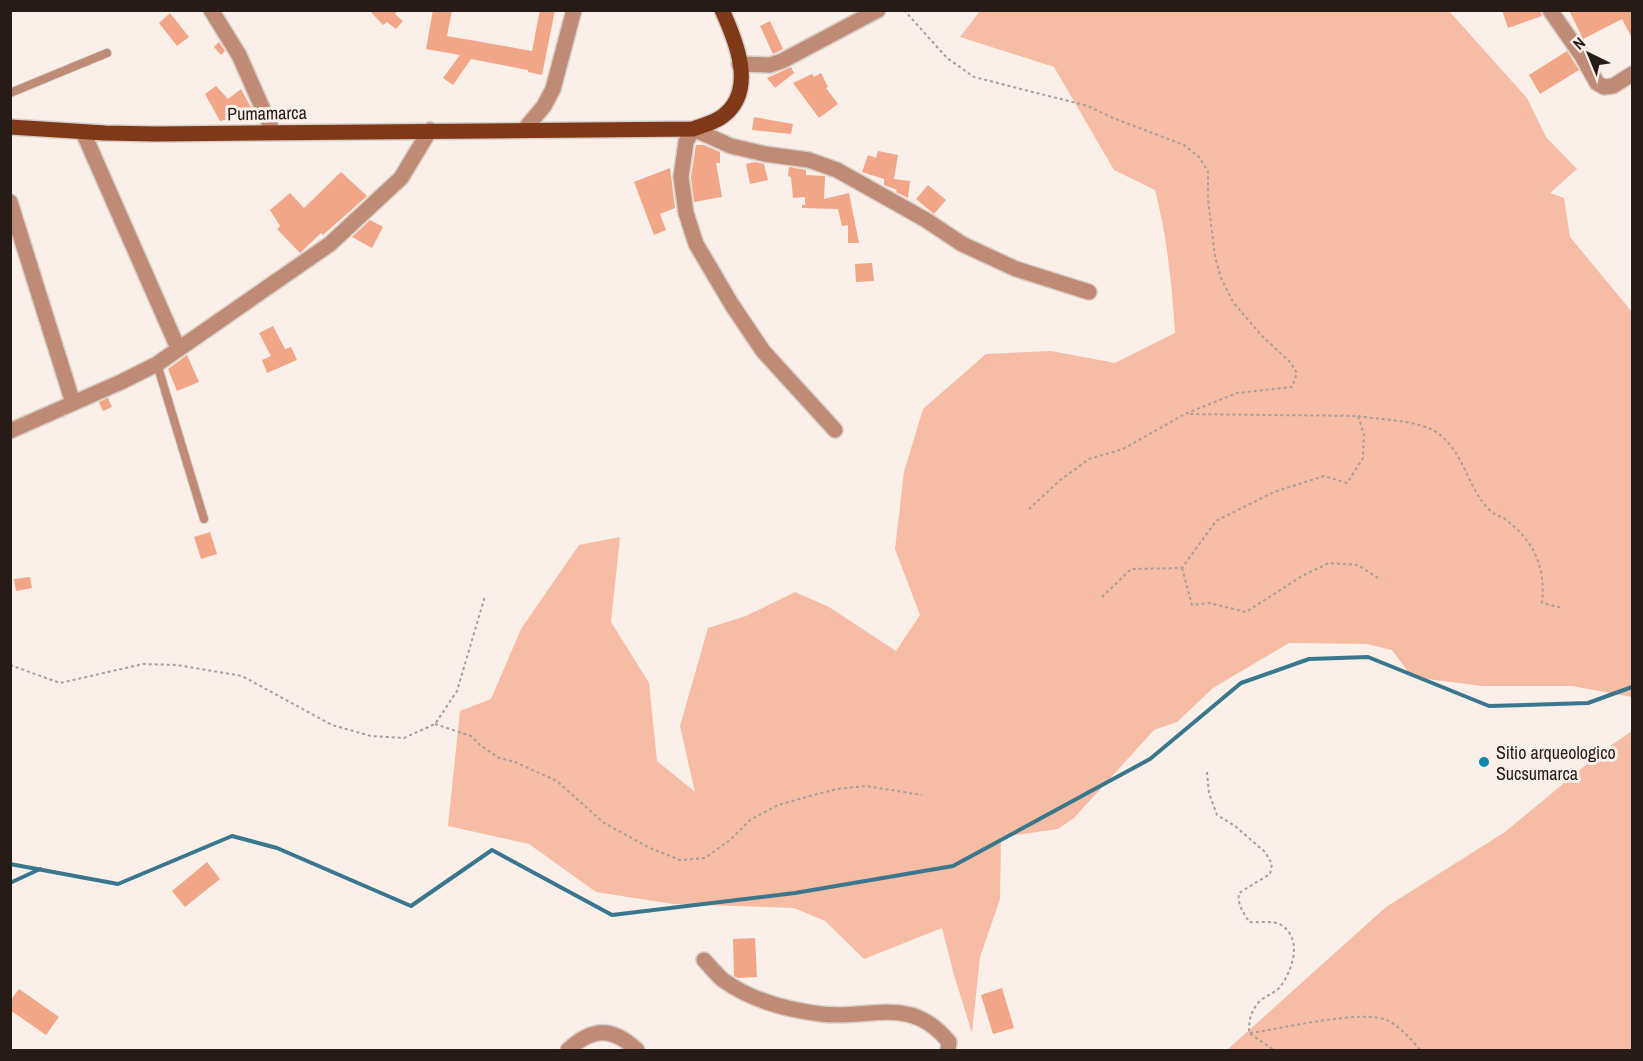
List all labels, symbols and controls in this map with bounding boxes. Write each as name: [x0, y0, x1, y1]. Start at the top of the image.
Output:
north arrow: [1559, 24, 1619, 84]
text: N: [1568, 32, 1590, 54]
street label: Pumamarca: [227, 100, 307, 126]
place label: Sitio arqueologico Sucsumarca: [1496, 740, 1616, 786]
marker: Sitio arqueologico Sucsumarca: [1477, 755, 1491, 769]

